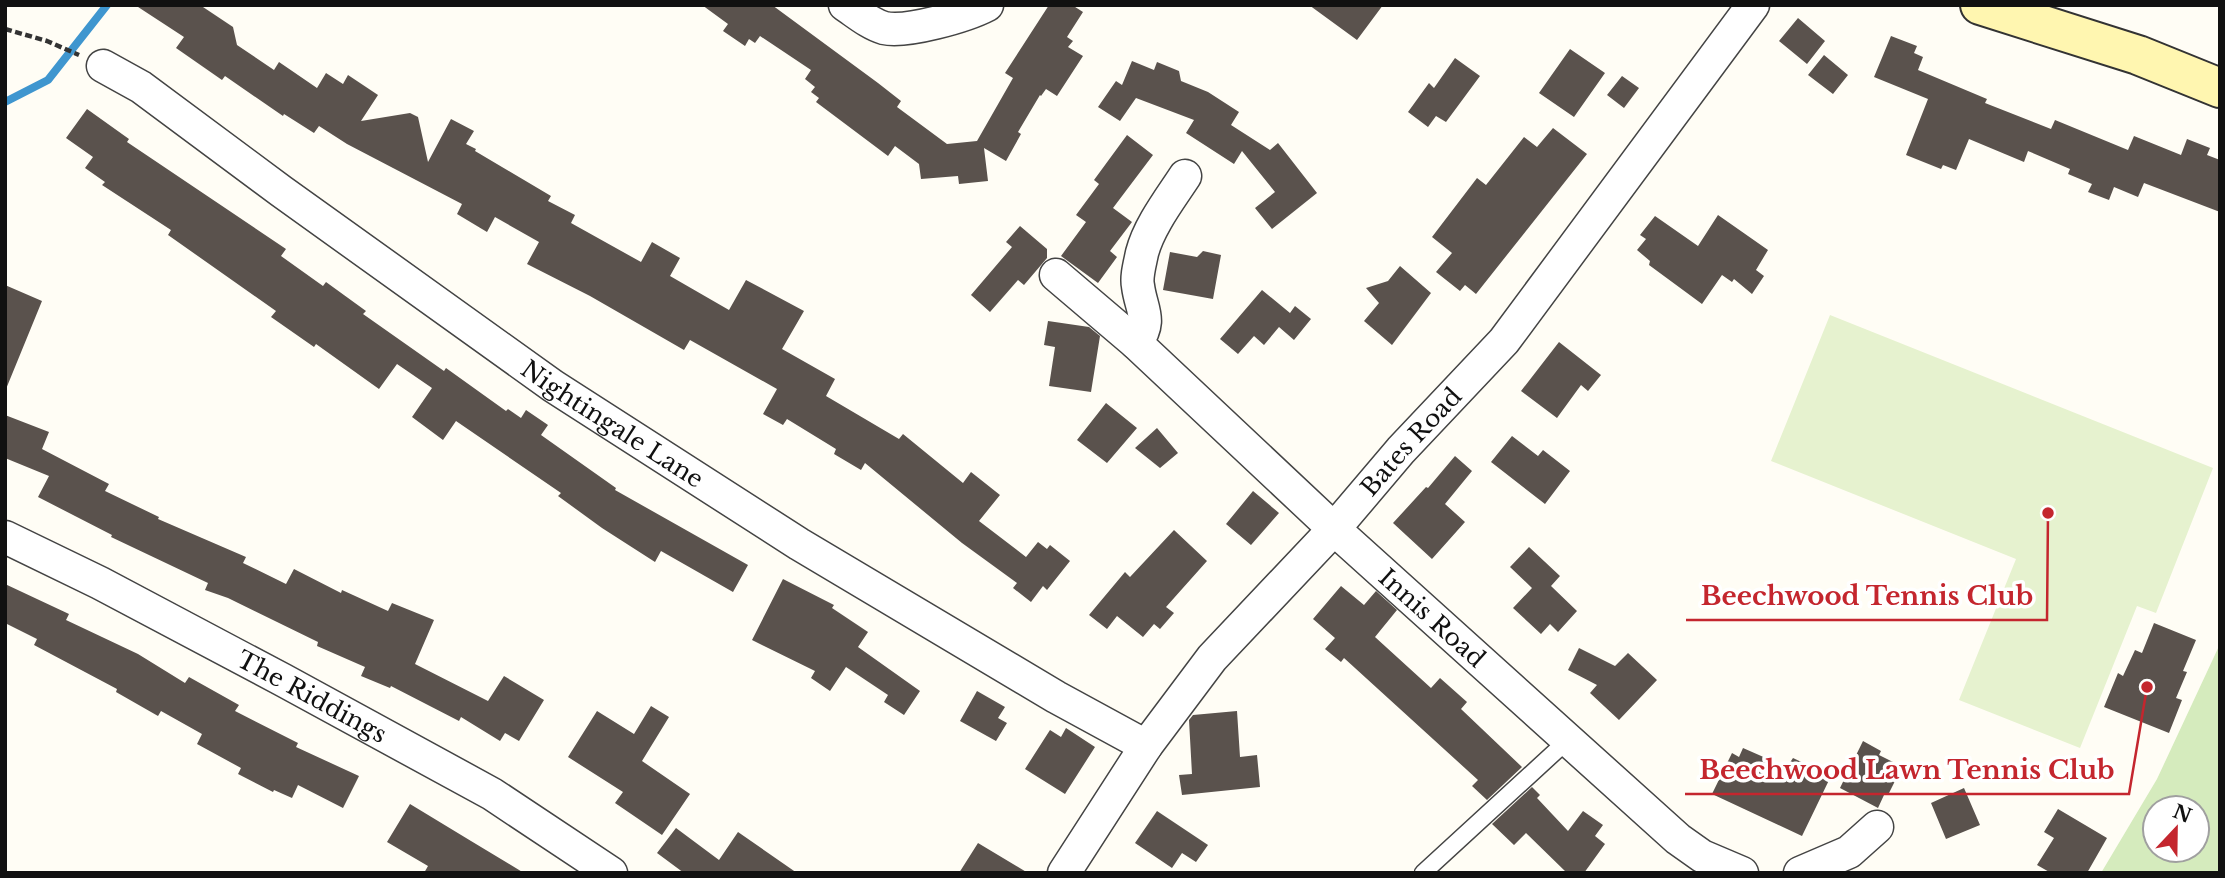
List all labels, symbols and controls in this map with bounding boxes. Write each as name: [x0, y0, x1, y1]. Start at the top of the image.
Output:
street label: Nightingale Lane: [516, 354, 709, 493]
street label: Bates Road: [1354, 381, 1467, 502]
street label: Innis Road: [1373, 562, 1491, 673]
callout: Beechwood Tennis Club: [1686, 573, 2047, 620]
text: Beechwood Tennis Club: [1701, 580, 2033, 612]
street label: The Riddings: [232, 644, 392, 748]
callout: Beechwood Lawn Tennis Club: [1685, 747, 2129, 794]
text: Beechwood Lawn Tennis Club: [1699, 754, 2115, 786]
north arrow: [2141, 794, 2211, 864]
text: N: [2170, 800, 2195, 828]

